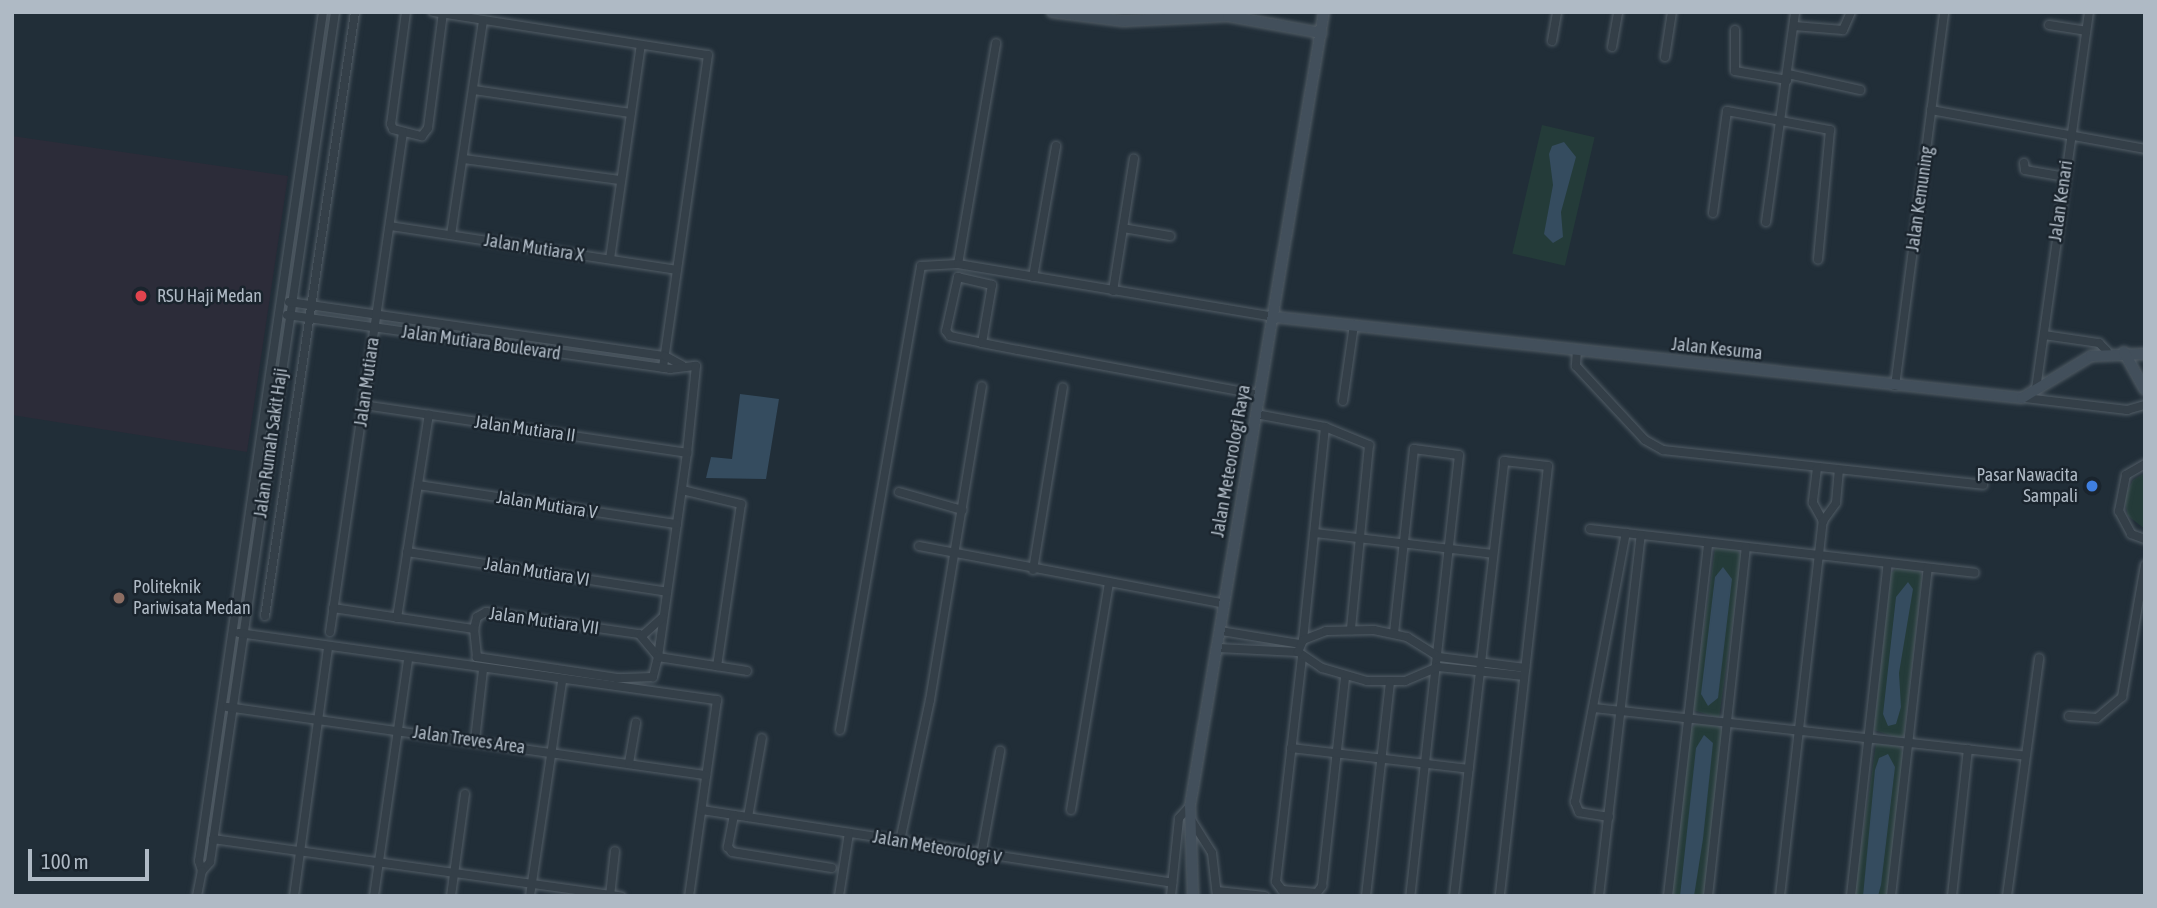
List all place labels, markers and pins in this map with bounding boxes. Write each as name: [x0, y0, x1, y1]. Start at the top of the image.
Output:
place label: RSU Haji Medan: [157, 285, 262, 307]
marker: RSU Haji Medan: [131, 286, 151, 306]
place label: Pasar Nawacita Sampali: [1976, 465, 2078, 508]
marker: Pasar Nawacita Sampali: [2084, 478, 2100, 494]
place label: Politeknik Pariwisata Medan: [133, 577, 251, 620]
marker: Politeknik Pariwisata Medan: [111, 590, 127, 606]

